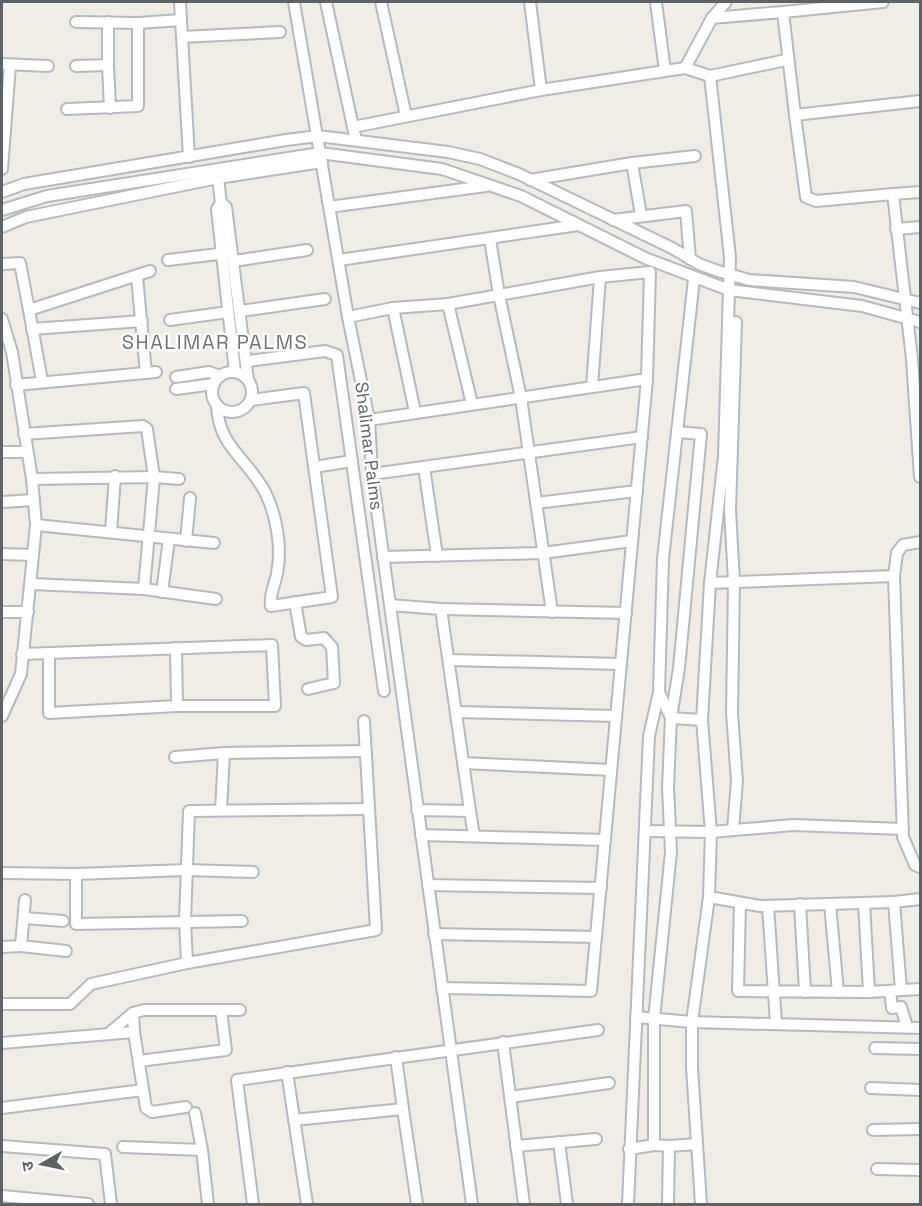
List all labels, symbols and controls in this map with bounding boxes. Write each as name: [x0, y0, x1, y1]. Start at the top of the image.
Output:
district label: SHALIMAR PALMS: [122, 329, 308, 355]
street label: Shalimar Palms: [350, 381, 389, 511]
north arrow: [12, 1134, 72, 1194]
text: उ: [16, 1159, 39, 1173]

